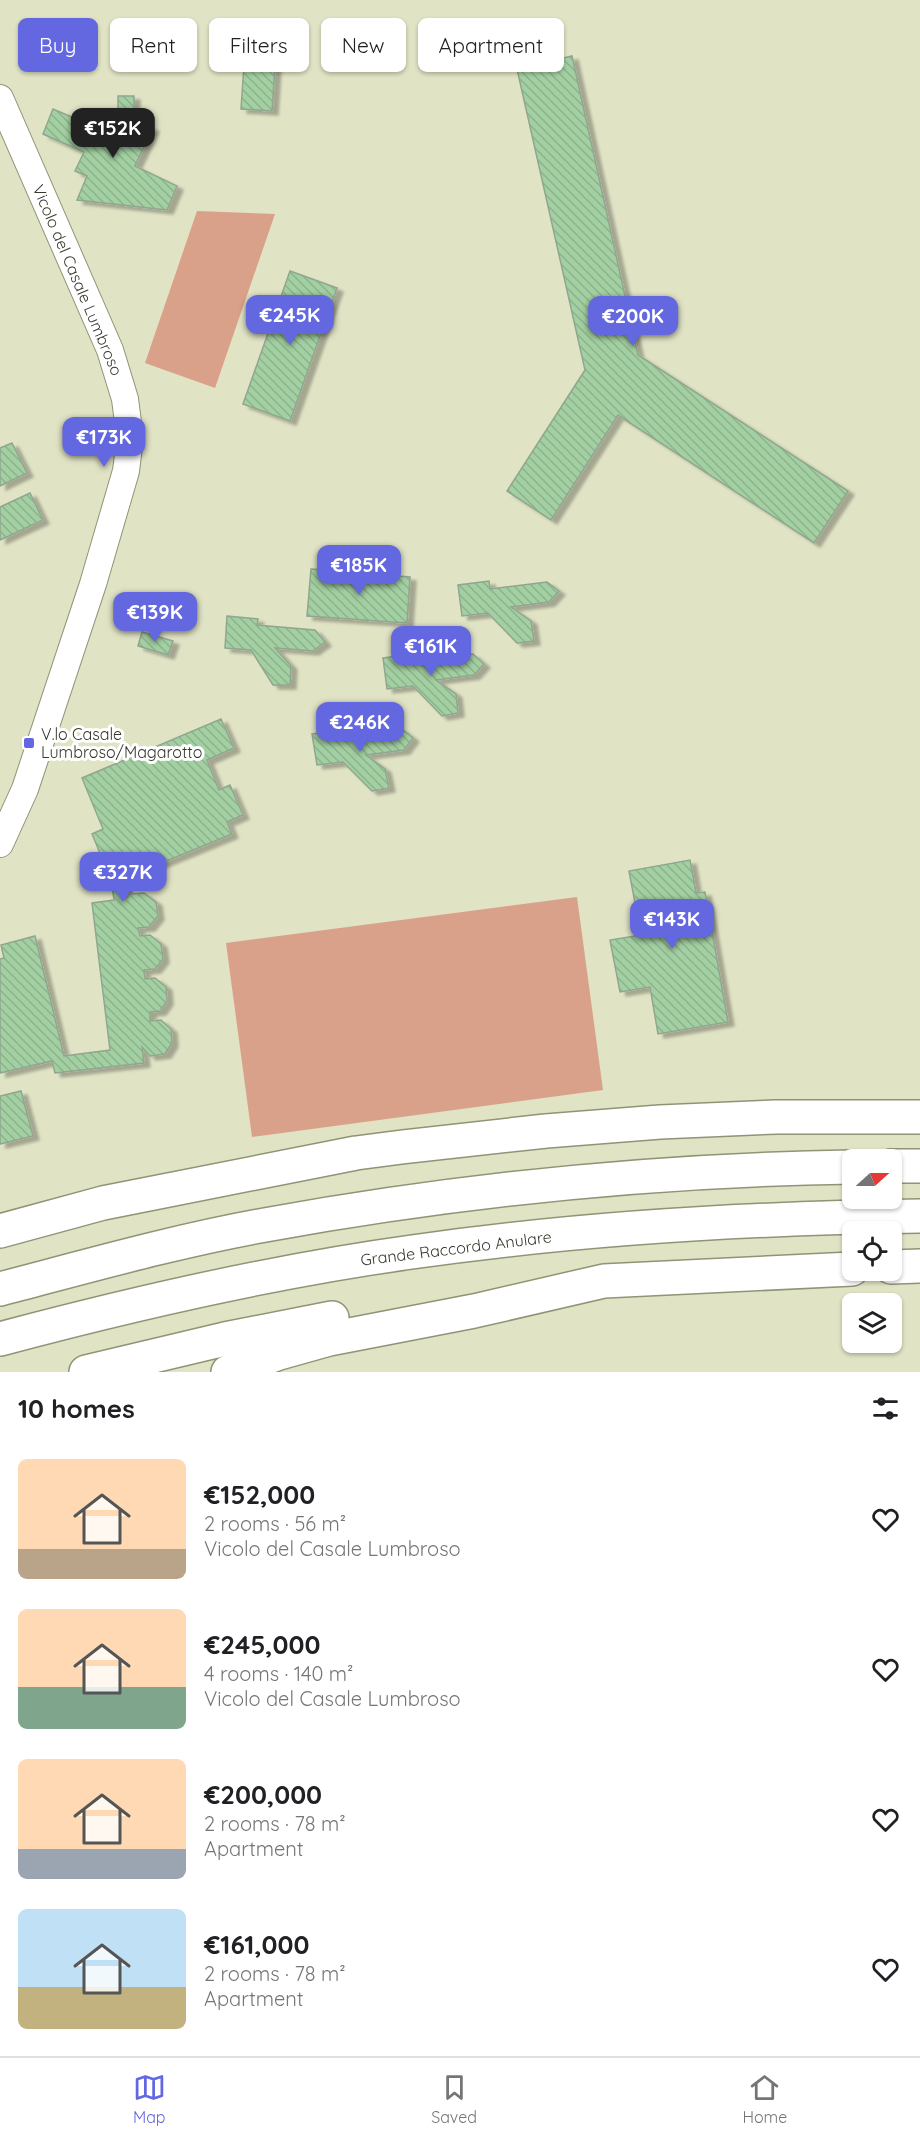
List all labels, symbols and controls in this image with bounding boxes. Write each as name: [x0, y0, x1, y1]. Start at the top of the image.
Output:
chip: Buy: [18, 18, 98, 72]
chip: Rent: [110, 18, 197, 72]
chip: Filters: [209, 18, 309, 72]
chip: New: [321, 18, 406, 72]
chip: Apartment: [418, 18, 564, 72]
pin: €152K: [71, 108, 155, 159]
text: €152K: [85, 115, 141, 140]
street label: Vicolo del Casale Lumbroso: [29, 182, 127, 378]
pin: €245K: [248, 295, 332, 346]
pin: €200K: [591, 296, 675, 347]
text: €245K: [260, 302, 320, 327]
text: €200K: [602, 303, 664, 328]
pin: €173K: [62, 417, 146, 468]
text: €173K: [76, 424, 132, 449]
pin: €185K: [317, 545, 401, 596]
text: €185K: [331, 552, 387, 577]
pin: €139K: [113, 592, 197, 643]
text: €139K: [127, 599, 183, 624]
pin: €161K: [389, 626, 473, 677]
text: €161K: [405, 633, 457, 658]
pin: €246K: [318, 702, 402, 753]
text: €246K: [330, 709, 390, 734]
place label: V.lo Casale Lumbroso/Magarotto: [41, 724, 202, 762]
marker: V.lo Casale Lumbroso/Magarotto: [22, 736, 36, 750]
pin: €327K: [81, 852, 165, 903]
text: €327K: [94, 859, 152, 884]
pin: €143K: [630, 899, 714, 950]
text: €143K: [644, 906, 700, 931]
north arrow: [842, 1149, 902, 1209]
map controls: [842, 1149, 902, 1353]
button: locate: [842, 1221, 902, 1281]
street label: Grande Raccordo Anulare: [359, 1226, 553, 1270]
button: layers: [842, 1293, 902, 1353]
text: 10 homes: [18, 1392, 135, 1425]
icon: filters: [869, 1392, 902, 1425]
text: €152,000: [204, 1478, 315, 1511]
icon: home: [66, 1483, 138, 1555]
icon: heart: [869, 1503, 902, 1536]
text: 2 rooms · 56 m²: [204, 1511, 346, 1536]
text: Vicolo del Casale Lumbroso: [204, 1536, 461, 1561]
text: €245,000: [204, 1628, 320, 1661]
icon: home: [66, 1633, 138, 1705]
icon: heart: [869, 1653, 902, 1686]
text: 4 rooms · 140 m²: [204, 1661, 353, 1686]
text: Vicolo del Casale Lumbroso: [204, 1686, 461, 1711]
text: €200,000: [204, 1778, 322, 1811]
icon: home: [66, 1783, 138, 1855]
icon: heart: [869, 1803, 902, 1836]
text: 2 rooms · 78 m²: [204, 1811, 346, 1836]
text: Apartment: [204, 1836, 304, 1861]
text: €161,000: [204, 1928, 309, 1961]
icon: home: [66, 1933, 138, 2005]
icon: heart: [869, 1953, 902, 1986]
text: 2 rooms · 78 m²: [204, 1961, 346, 1986]
text: Apartment: [204, 1986, 304, 2011]
tab: Map: [133, 2071, 166, 2127]
tab: Saved: [431, 2071, 477, 2127]
tab: Home: [742, 2071, 787, 2127]

